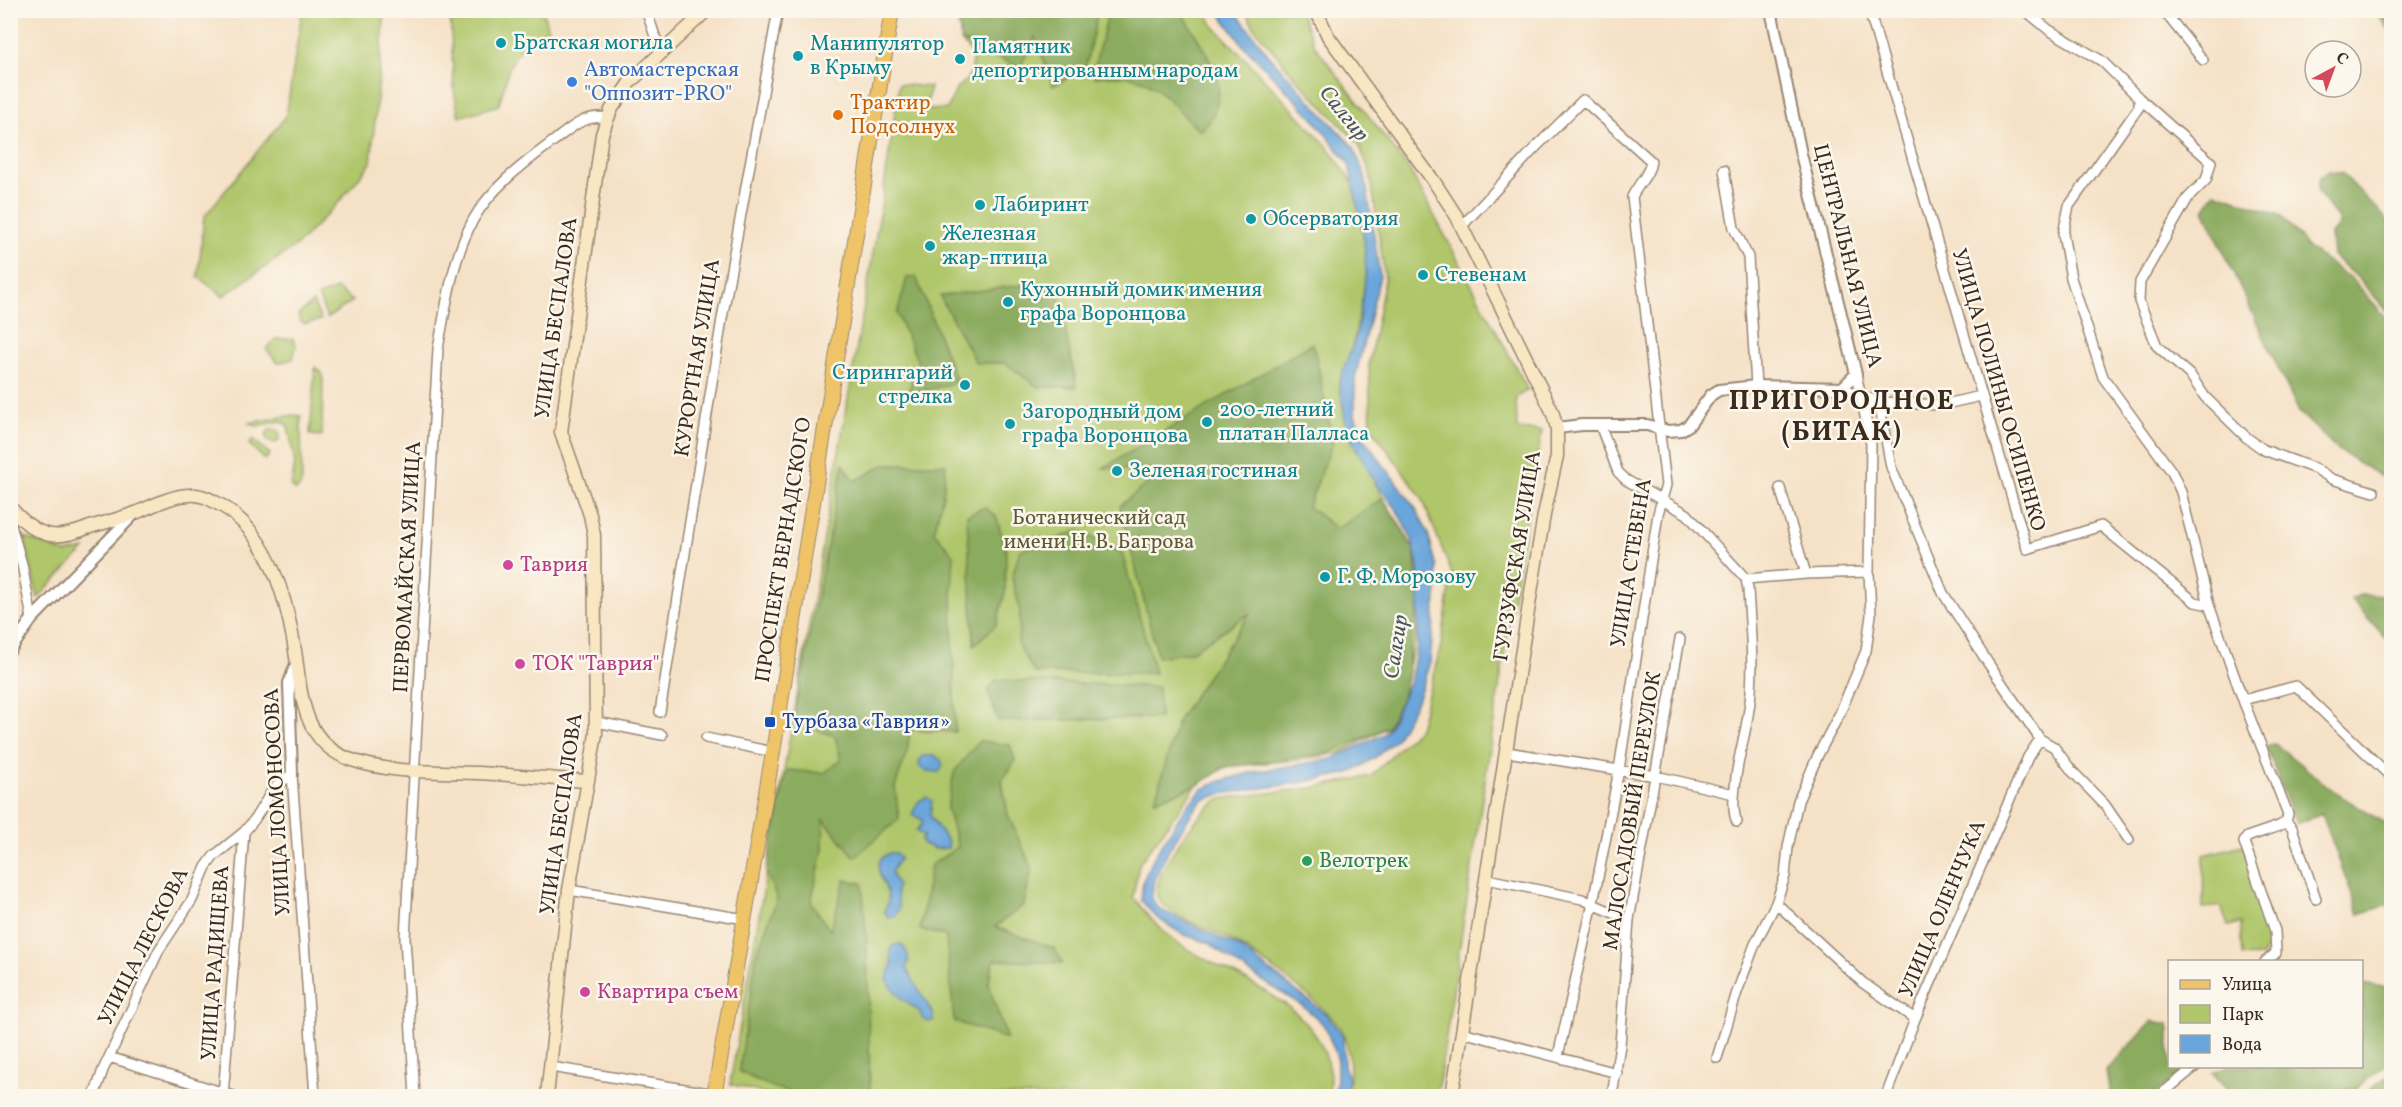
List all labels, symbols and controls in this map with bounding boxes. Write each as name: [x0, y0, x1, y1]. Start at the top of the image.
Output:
place label: Братская могила: [513, 29, 674, 58]
place label: Манипулятор в Крыму: [810, 30, 944, 83]
place label: Памятник депортированным народам: [972, 33, 1238, 86]
marker: Братская могила: [494, 36, 508, 50]
north arrow: [2303, 39, 2363, 99]
text: С: [2330, 48, 2353, 71]
marker: Манипулятор в Крыму: [791, 49, 805, 63]
marker: Памятник депортированным народам: [953, 52, 967, 66]
place label: Автомастерская "Оппозит-PRO": [584, 56, 739, 109]
marker: Автомастерская "Оппозит-PRO": [565, 75, 579, 89]
water label: Салгир: [1311, 79, 1375, 149]
place label: Трактир Подсолнух: [850, 89, 956, 142]
marker: Трактир Подсолнух: [831, 108, 845, 122]
street label: ЦЕНТРАЛЬНАЯ УЛИЦА: [1805, 141, 1889, 371]
place label: Лабиринт: [992, 191, 1089, 220]
marker: Лабиринт: [973, 198, 987, 212]
place label: Обсерватория: [1263, 205, 1399, 234]
marker: Обсерватория: [1244, 212, 1258, 226]
street label: УЛИЦА БЕСПАЛОВА: [528, 215, 586, 421]
place label: Железная жар-птица: [942, 220, 1048, 273]
marker: Железная жар-птица: [923, 239, 937, 253]
street label: УЛИЦА ПОЛИНЫ ОСИПЕНКО: [1944, 245, 2052, 535]
street label: КУРОРТНАЯ УЛИЦА: [668, 257, 728, 459]
place label: Стевенам: [1435, 261, 1527, 290]
marker: Стевенам: [1416, 268, 1430, 282]
place label: Кухонный домик имения графа Воронцова: [1020, 276, 1262, 329]
marker: Кухонный домик имения графа Воронцова: [1001, 295, 1015, 309]
place label: Сирингарий стрелка: [832, 359, 953, 412]
marker: Сирингарий стрелка: [958, 378, 972, 392]
district label: ПРИГОРОДНОЕ (БИТАК): [1729, 383, 1955, 452]
place label: 200-летний платан Палласа: [1219, 396, 1369, 449]
place label: Загородный дом графа Воронцова: [1022, 398, 1189, 451]
street label: ПРОСПЕКТ ВЕРНАДСКОГО: [749, 415, 819, 685]
marker: 200-летний платан Палласа: [1200, 415, 1214, 429]
marker: Загородный дом графа Воронцова: [1003, 417, 1017, 431]
street label: ПЕРВОМАЙСКАЯ УЛИЦА: [387, 440, 429, 694]
street label: ГУРЗУФСКАЯ УЛИЦА: [1487, 448, 1549, 663]
place label: Зеленая гостиная: [1129, 457, 1298, 486]
marker: Зеленая гостиная: [1110, 464, 1124, 478]
street label: УЛИЦА СТЕВЕНА: [1604, 476, 1660, 650]
park label: Ботанический сад имени Н. В. Багрова: [1004, 504, 1195, 557]
place label: Таврия: [520, 551, 588, 580]
marker: Таврия: [501, 558, 515, 572]
place label: Г. Ф. Морозову: [1337, 563, 1477, 592]
marker: Г. Ф. Морозову: [1318, 570, 1332, 584]
water label: Салгир: [1377, 613, 1417, 681]
place label: ТОК "Таврия": [532, 650, 660, 679]
marker: ТОК "Таврия": [513, 657, 527, 671]
street label: МАЛОСАДОВЫЙ ПЕРЕУЛОК: [1597, 670, 1669, 952]
street label: УЛИЦА ЛОМОНОСОВА: [258, 687, 298, 917]
place label: Турбаза «Таврия»: [782, 708, 950, 737]
street label: УЛИЦА БЕСПАЛОВА: [533, 711, 591, 917]
marker: Турбаза «Таврия»: [763, 715, 777, 729]
street label: УЛИЦА ОЛЕНЧУКА: [1892, 815, 1994, 1002]
place label: Велотрек: [1319, 847, 1408, 876]
marker: Велотрек: [1300, 854, 1314, 868]
street label: УЛИЦА ЛЕСКОВА: [92, 863, 196, 1031]
street label: УЛИЦА РАДИЩЕВА: [195, 864, 237, 1062]
legend: [2168, 960, 2363, 1068]
text: Улица: [2222, 973, 2272, 998]
place label: Квартира съем: [597, 978, 738, 1007]
marker: Квартира съем: [578, 985, 592, 999]
text: Парк: [2222, 1003, 2264, 1028]
text: Вода: [2222, 1033, 2262, 1058]

